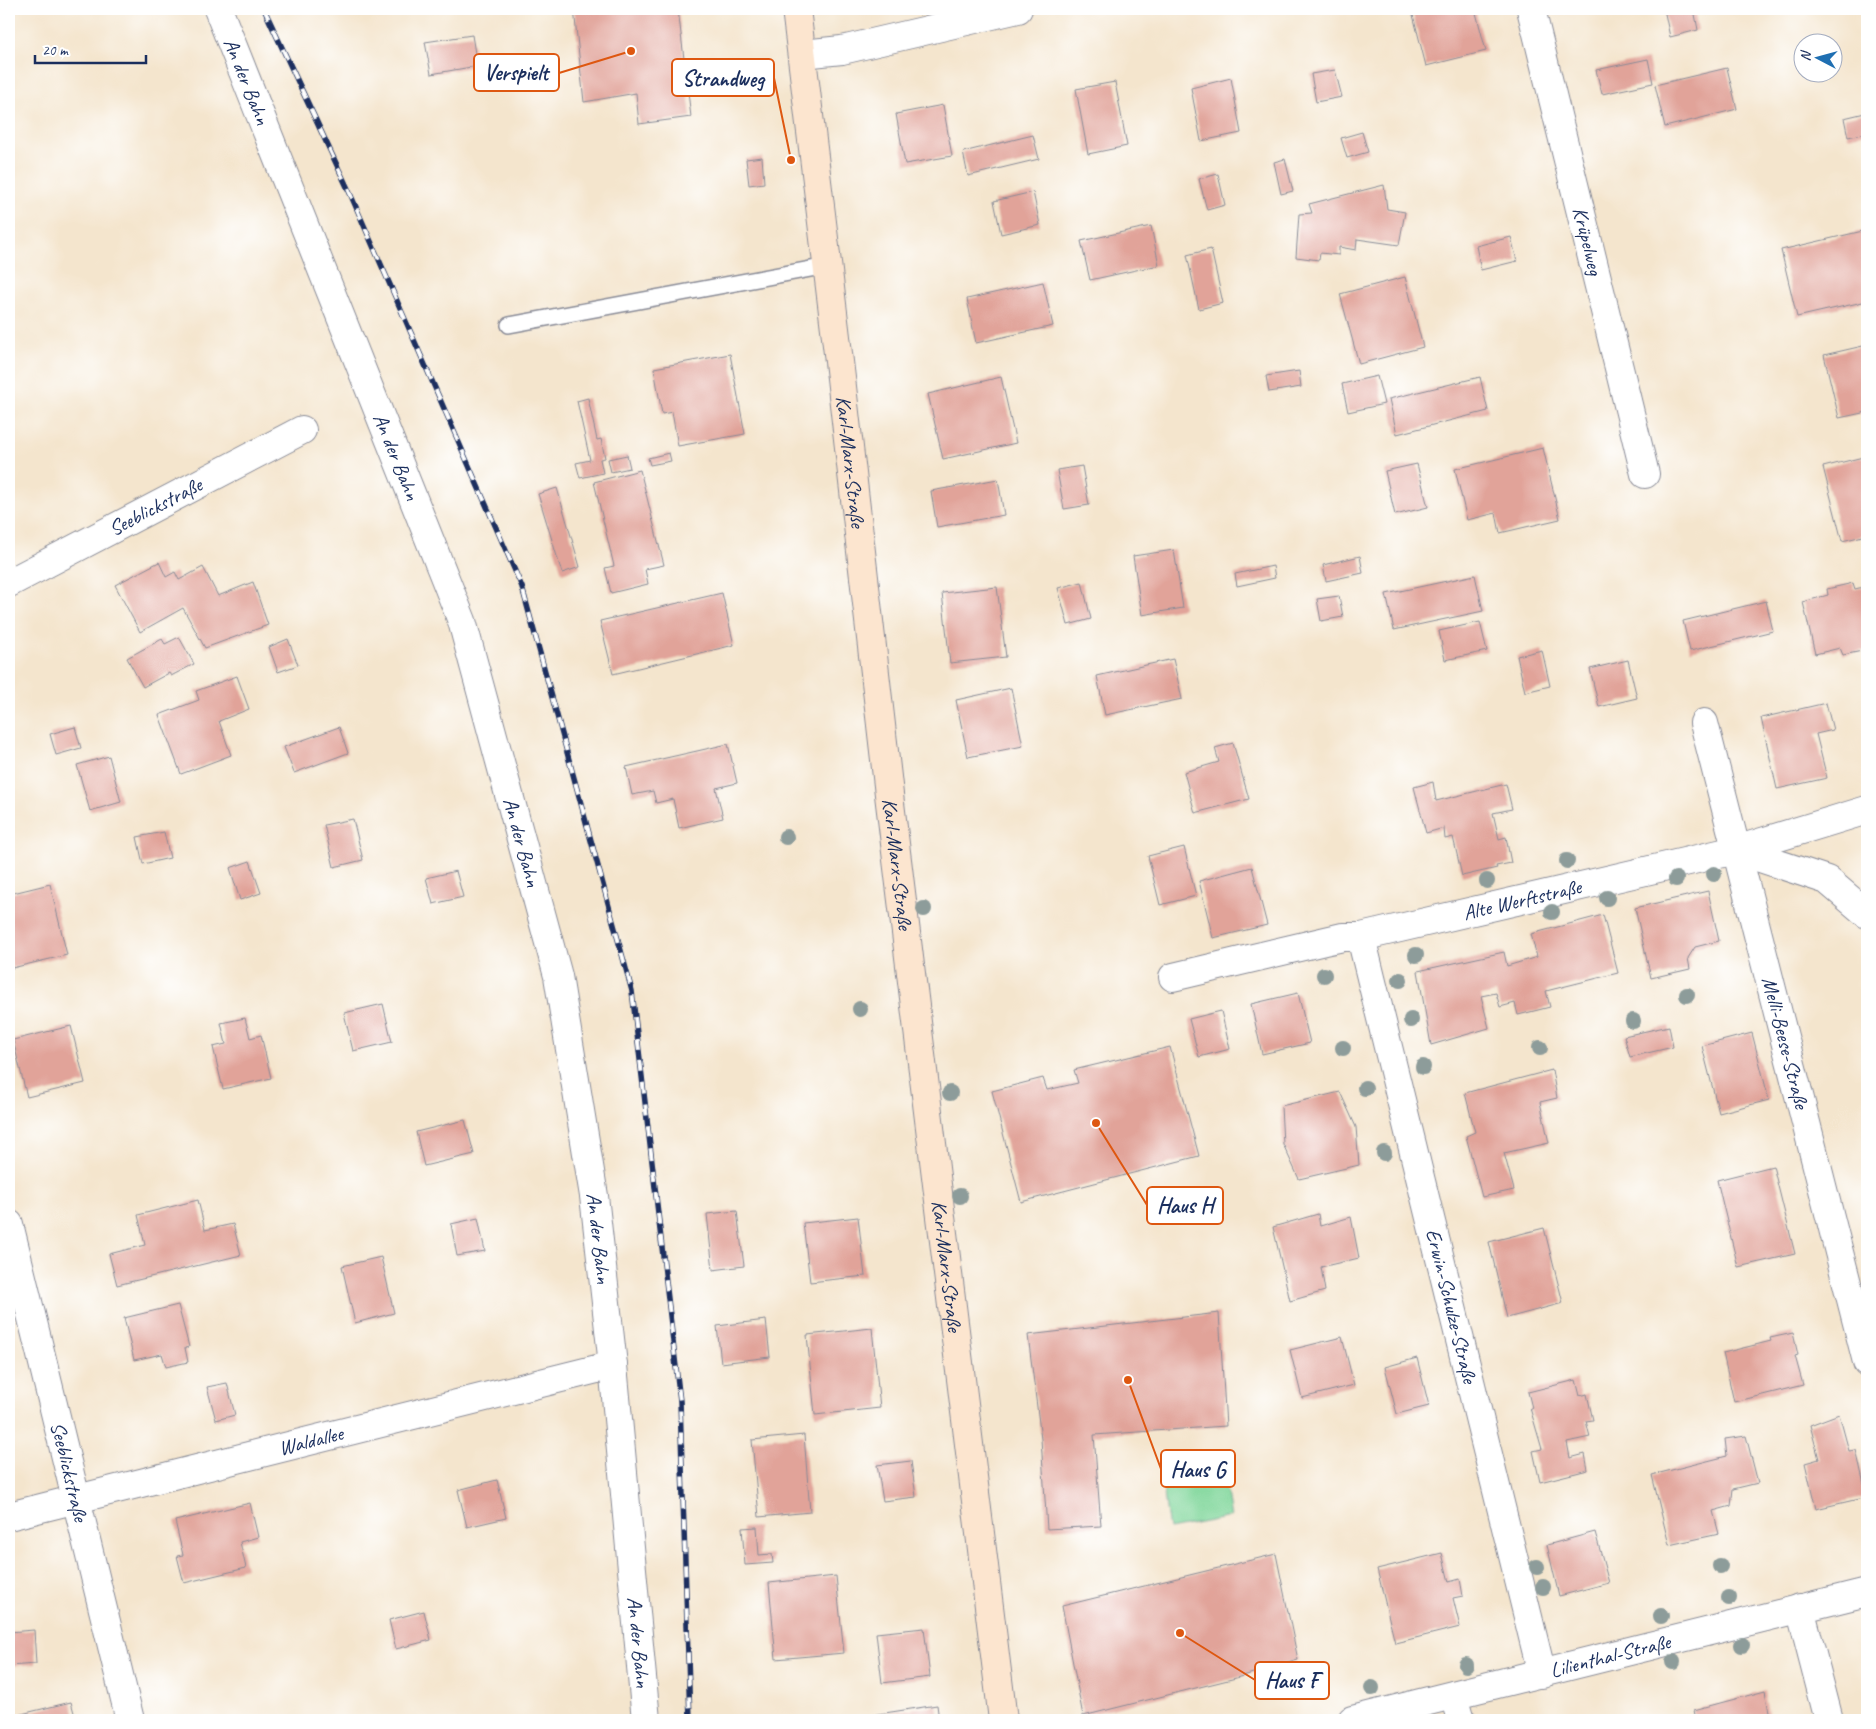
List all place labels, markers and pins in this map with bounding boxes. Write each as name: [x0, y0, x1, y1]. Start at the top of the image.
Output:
callout: Verspielt: [474, 54, 559, 91]
callout: Strandweg: [672, 59, 774, 96]
callout: Haus H: [1147, 1187, 1223, 1224]
callout: Haus G: [1161, 1450, 1235, 1487]
callout: Haus F: [1255, 1662, 1329, 1699]

